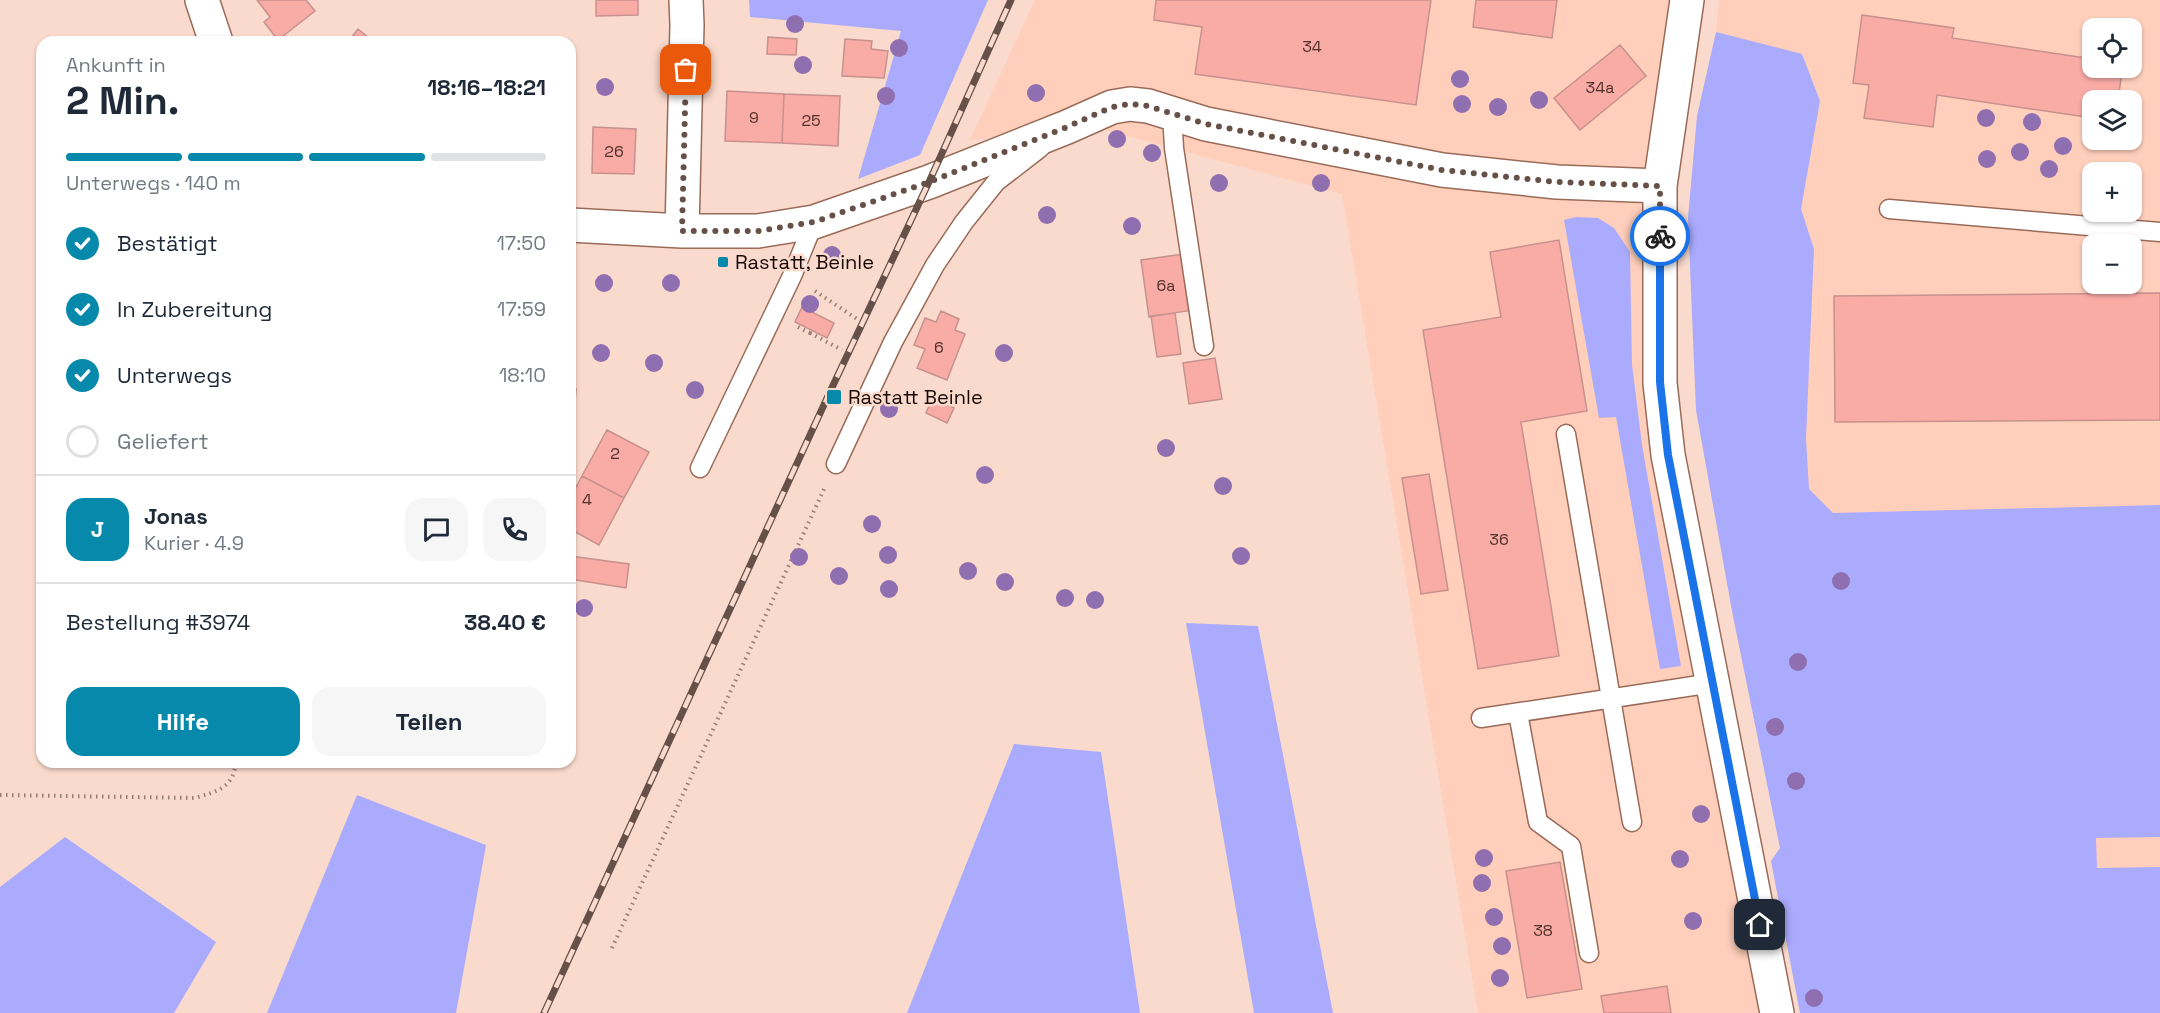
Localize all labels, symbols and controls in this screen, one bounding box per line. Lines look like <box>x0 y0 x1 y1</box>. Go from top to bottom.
map controls <box>2082 18 2142 294</box>
button: locate <box>2082 18 2142 78</box>
house number: 34 <box>1302 36 1322 57</box>
pin <box>660 44 711 95</box>
text: Ankunft in <box>66 52 166 78</box>
icon: bag <box>669 53 702 86</box>
text: 18:16–18:21 <box>427 73 546 101</box>
text: 2 Min. <box>66 76 180 125</box>
house number: 34a <box>1586 77 1614 98</box>
button: layers <box>2082 90 2142 150</box>
house number: 9 <box>749 107 759 128</box>
house number: 25 <box>801 110 821 131</box>
house number: 26 <box>604 141 624 162</box>
button: + <box>2082 162 2142 222</box>
text: Unterwegs · 140 m <box>66 170 241 196</box>
courier <box>1630 206 1690 266</box>
icon: bike <box>1644 220 1677 253</box>
icon: check <box>66 227 99 260</box>
text: Bestätigt <box>117 229 218 257</box>
text: 17:50 <box>497 230 546 256</box>
button: − <box>2082 234 2142 294</box>
place label: Rastatt, Beinle <box>735 249 874 275</box>
marker: Rastatt, Beinle <box>716 255 730 269</box>
house number: 6a <box>1157 275 1176 296</box>
icon: check <box>66 293 99 326</box>
text: In Zubereitung <box>117 295 272 323</box>
text: 17:59 <box>497 296 546 322</box>
house number: 6 <box>934 337 944 358</box>
icon: check <box>66 359 99 392</box>
text: Unterwegs <box>117 361 232 389</box>
text: 18:10 <box>499 362 546 388</box>
place label: Rastatt Beinle <box>848 384 983 410</box>
marker: Rastatt Beinle <box>825 388 843 406</box>
text: Geliefert <box>117 427 209 455</box>
house number: 2 <box>610 443 620 464</box>
house number: 4 <box>582 489 592 510</box>
button: chat <box>405 498 468 561</box>
button: phone <box>483 498 546 561</box>
text: Jonas <box>144 502 208 530</box>
text: J <box>91 515 104 543</box>
house number: 36 <box>1489 529 1509 550</box>
text: Kurier · 4.9 <box>144 530 244 556</box>
text: Bestellung #3974 <box>66 608 250 636</box>
text: 38.40 € <box>464 608 546 636</box>
button: Hilfe <box>66 687 300 756</box>
button: Teilen <box>312 687 546 756</box>
pin <box>1734 899 1785 950</box>
icon: home <box>1743 908 1776 941</box>
house number: 38 <box>1533 920 1553 941</box>

